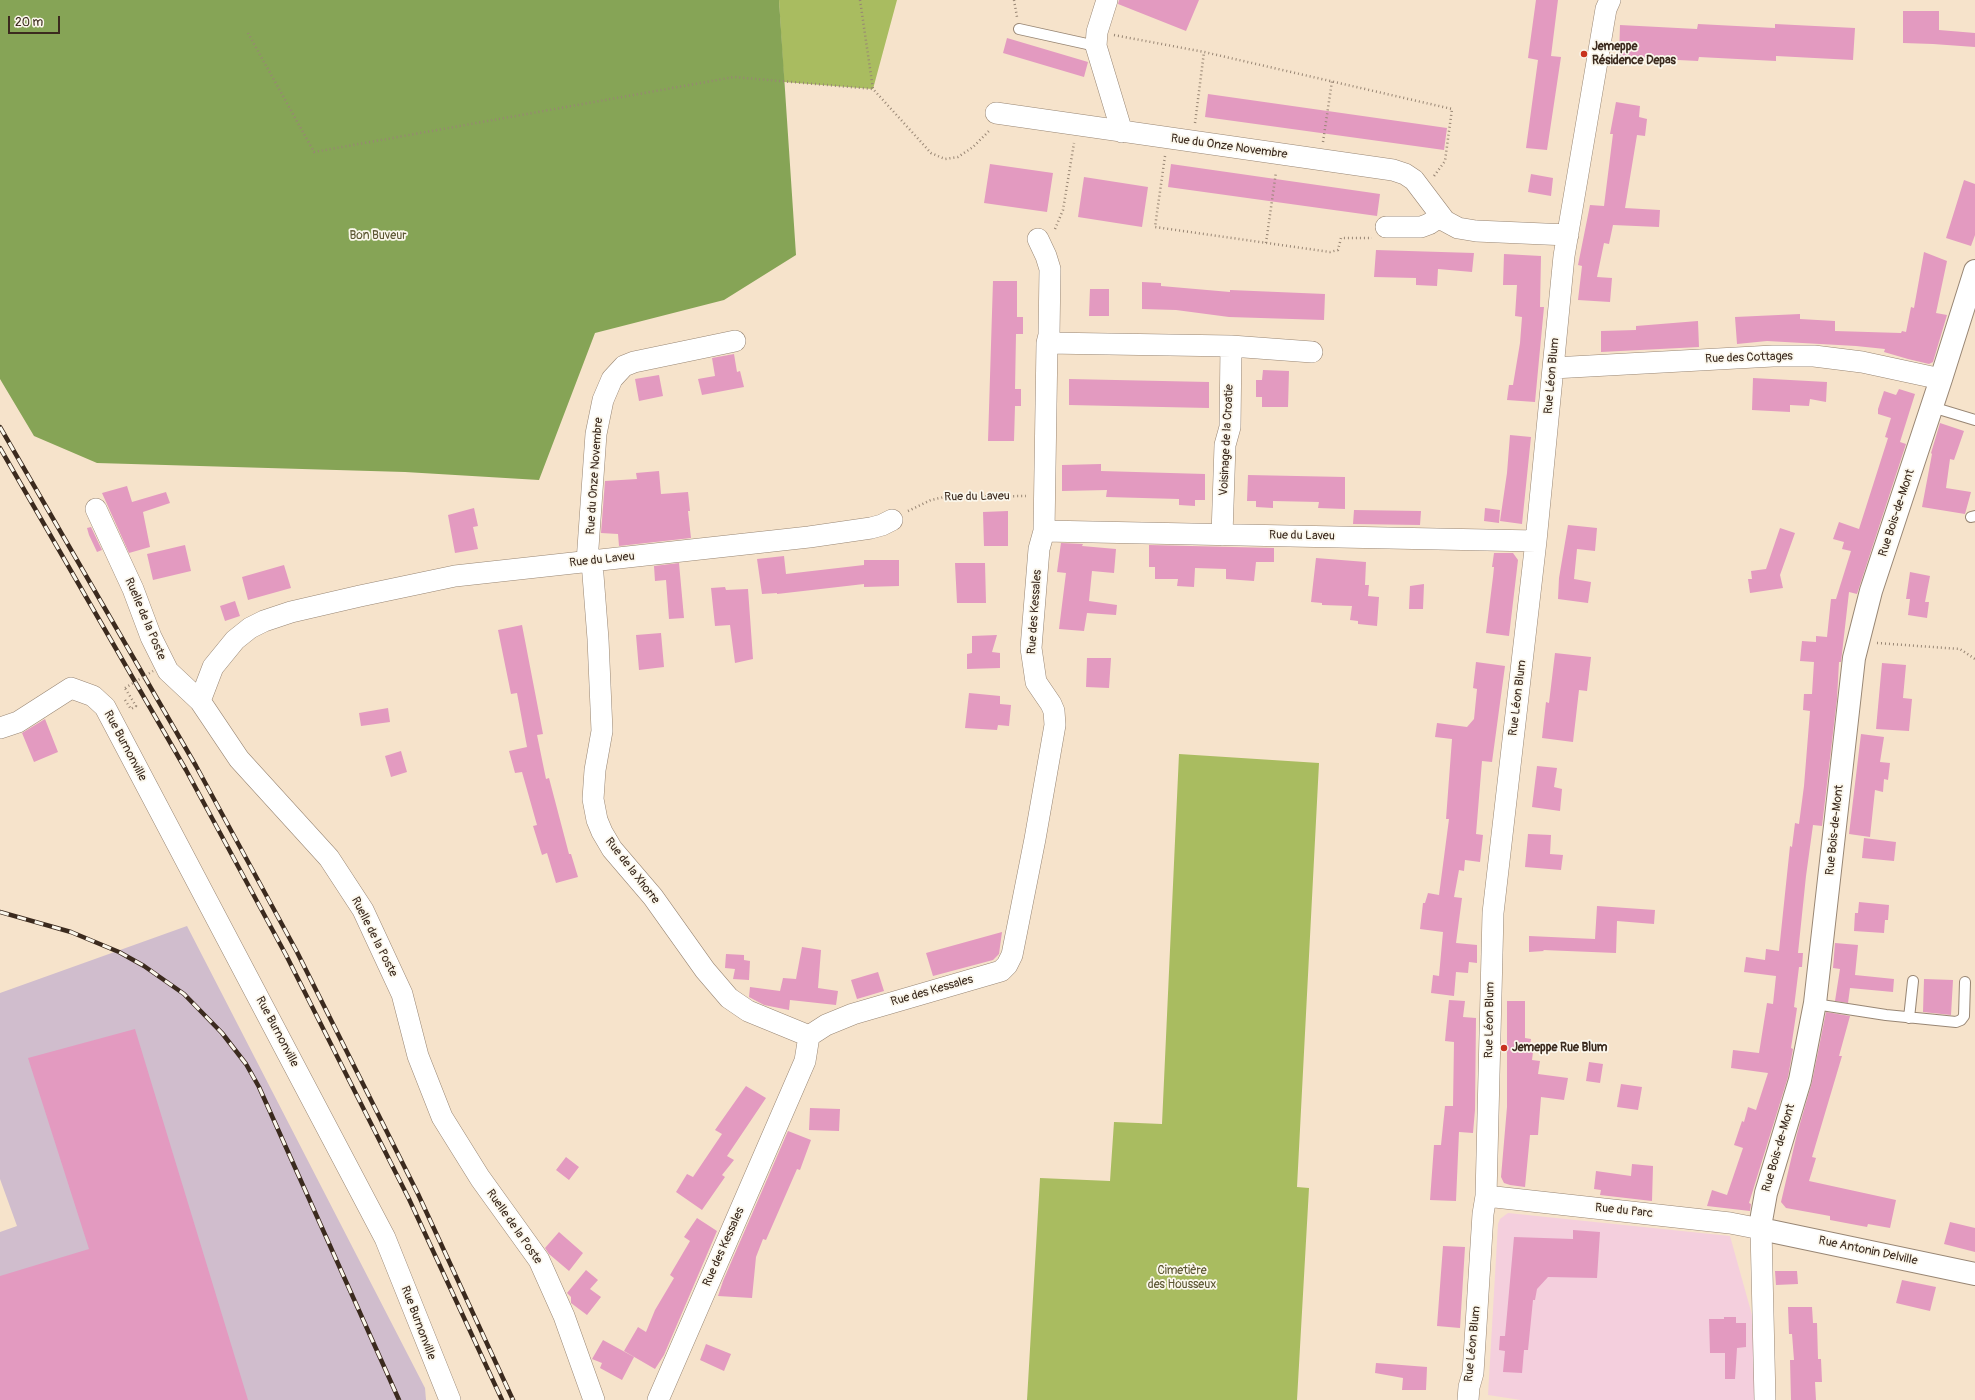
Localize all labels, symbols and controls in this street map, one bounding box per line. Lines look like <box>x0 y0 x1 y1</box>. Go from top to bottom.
scale bar <box>10 8 62 34</box>
text: 20 m <box>15 15 43 30</box>
place label: Jemeppe Résidence Depas <box>1592 40 1676 68</box>
marker: Jemeppe Résidence Depas <box>1579 49 1589 59</box>
street label: Rue du Onze Novembre <box>1170 132 1288 162</box>
park label: Bon Buveur <box>350 229 406 243</box>
street label: Rue Léon Blum <box>1541 337 1563 415</box>
street label: Rue des Cottages <box>1705 349 1793 367</box>
street label: Voisinage de la Croatie <box>1217 384 1237 496</box>
street label: Rue du Onze Novembre <box>584 417 606 535</box>
street label: Rue Bois-de-Mont <box>1876 468 1918 558</box>
street label: Rue du Laveu <box>944 489 1010 505</box>
street label: Rue du Laveu <box>1269 528 1335 544</box>
street label: Rue du Laveu <box>569 549 635 571</box>
street label: Rue des Kessales <box>1025 569 1045 655</box>
street label: Ruelle de la Poste <box>121 576 169 662</box>
street label: Rue Léon Blum <box>1506 659 1530 737</box>
street label: Rue Burnonville <box>100 708 150 784</box>
street label: Rue Bois-de-Mont <box>1823 784 1847 876</box>
street label: Rue de la Xhorre <box>602 835 662 907</box>
street label: Ruelle de la Poste <box>348 895 400 979</box>
street label: Rue des Kessales <box>889 972 975 1010</box>
street label: Rue Léon Blum <box>1482 982 1498 1058</box>
street label: Rue Burnonville <box>252 994 302 1070</box>
place label: Jemeppe Rue Blum <box>1512 1041 1607 1055</box>
marker: Jemeppe Rue Blum <box>1499 1043 1509 1053</box>
street label: Rue Bois-de-Mont <box>1760 1102 1798 1194</box>
street label: Ruelle de la Poste <box>483 1187 545 1267</box>
street label: Rue du Parc <box>1594 1201 1654 1221</box>
street label: Rue des Kessales <box>700 1205 748 1289</box>
street label: Rue Antonin Delville <box>1817 1233 1919 1269</box>
park label: Cimetière des Housseux <box>1148 1264 1216 1292</box>
street label: Rue Burnonville <box>397 1284 439 1362</box>
street label: Rue Léon Blum <box>1462 1305 1484 1383</box>

